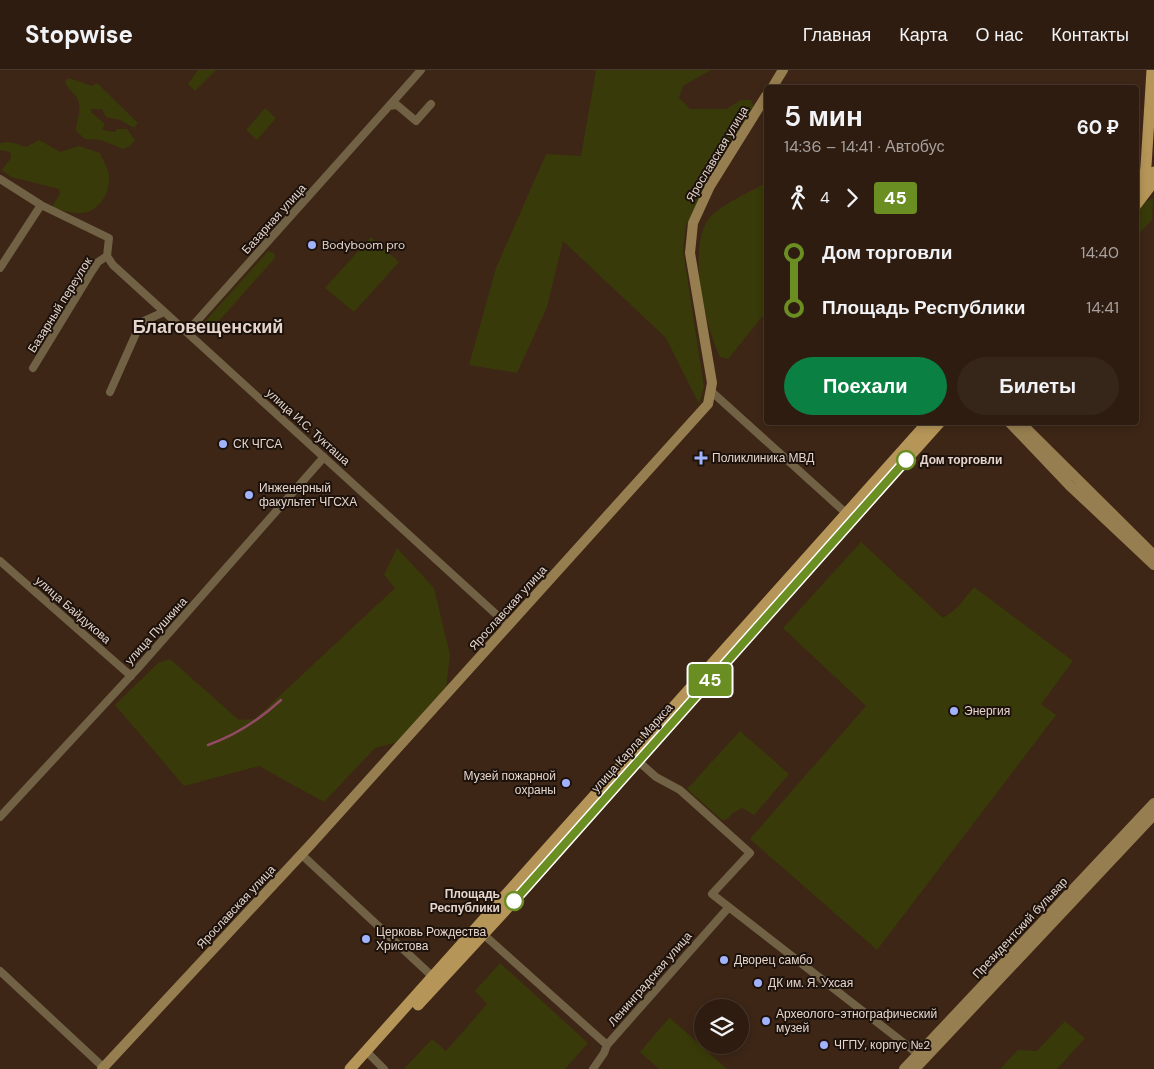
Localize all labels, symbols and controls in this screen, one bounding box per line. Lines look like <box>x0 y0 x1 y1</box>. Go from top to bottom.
text: Stopwise <box>25 19 133 50</box>
text: Главная <box>803 23 871 47</box>
text: Карта <box>899 23 948 47</box>
text: О нас <box>976 23 1023 47</box>
text: Контакты <box>1051 23 1129 47</box>
text: 5 мин <box>784 98 863 135</box>
street label: Ярославская улица <box>682 103 752 205</box>
text: 60 ₽ <box>1077 115 1119 140</box>
text: 14:36 – 14:41 · Автобус <box>784 136 944 157</box>
street label: Базарная улица <box>238 180 310 258</box>
icon: walk <box>784 184 812 212</box>
icon: forward <box>838 184 866 212</box>
text: 45 <box>884 186 907 210</box>
text: 4 <box>820 187 830 208</box>
place label: Bodyboom pro <box>322 237 405 253</box>
marker: Bodyboom pro <box>306 239 318 251</box>
text: Дом торговли <box>822 240 952 265</box>
text: 14:40 <box>1080 242 1119 263</box>
street label: Базарный переулок <box>24 254 96 356</box>
text: Площадь Республики <box>822 295 1025 320</box>
text: 14:41 <box>1086 297 1119 318</box>
district label: Благовещенский <box>133 315 283 339</box>
button: Поехали <box>784 357 947 415</box>
button: Билеты <box>957 357 1119 415</box>
street label: улица И.С. Тукташа <box>263 385 354 469</box>
place label: СК ЧГСА <box>233 436 282 452</box>
marker: СК ЧГСА <box>217 438 229 450</box>
place label: Поликлиника МВД <box>712 450 814 466</box>
marker: Дом торговли <box>896 450 916 470</box>
marker: Поликлиника МВД <box>694 451 708 465</box>
place label: Дом торговли <box>920 452 1002 468</box>
place label: Инженерный факультет ЧГСХА <box>259 480 357 510</box>
marker: Инженерный факультет ЧГСХА <box>243 489 255 501</box>
street label: Ярославская улица <box>466 562 551 654</box>
street label: улица Байдукова <box>32 573 114 648</box>
street label: улица Пушкина <box>121 594 191 668</box>
line badge: 45 <box>688 664 732 696</box>
text: 45 <box>699 668 721 692</box>
street label: улица Карла Маркса <box>588 700 676 796</box>
place label: Энергия <box>964 703 1010 719</box>
marker: Энергия <box>948 705 960 717</box>
place label: Музей пожарной охраны <box>464 768 556 798</box>
marker: Музей пожарной охраны <box>560 777 572 789</box>
street label: Ярославская улица <box>193 862 279 952</box>
street label: Президентский бульвар <box>969 874 1071 982</box>
place label: Площадь Республики <box>430 886 500 916</box>
marker: Площадь Республики <box>504 891 524 911</box>
place label: Церковь Рождества Христова <box>376 924 487 954</box>
street label: Ленинградская улица <box>605 928 696 1030</box>
marker: Церковь Рождества Христова <box>360 933 372 945</box>
place label: Дворец самбо <box>734 952 813 968</box>
marker: Дворец самбо <box>718 954 730 966</box>
place label: ДК им. Я. Ухсая <box>768 975 853 991</box>
marker: ДК им. Я. Ухсая <box>752 977 764 989</box>
map controls <box>694 999 749 1054</box>
button: layers <box>694 999 749 1054</box>
place label: Археолого-этнографический музей <box>776 1006 937 1036</box>
marker: Археолого-этнографический музей <box>760 1015 772 1027</box>
place label: ЧГПУ, корпус №2 <box>834 1037 930 1053</box>
marker: ЧГПУ, корпус №2 <box>818 1039 830 1051</box>

